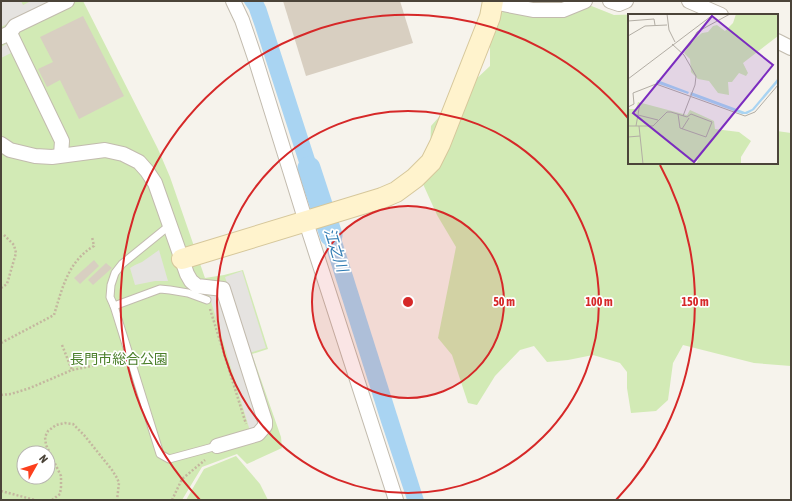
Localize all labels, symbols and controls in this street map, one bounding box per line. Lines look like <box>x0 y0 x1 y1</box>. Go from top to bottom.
inset map <box>628 14 778 164</box>
water label: 江之川 <box>321 226 352 276</box>
centre of rings <box>401 295 415 309</box>
text: 50 m <box>493 295 515 309</box>
text: 100 m <box>585 295 613 309</box>
text: 150 m <box>681 295 709 309</box>
park label: 長門市総合公園 <box>70 351 168 367</box>
north arrow <box>16 445 56 485</box>
text: N <box>37 452 50 465</box>

